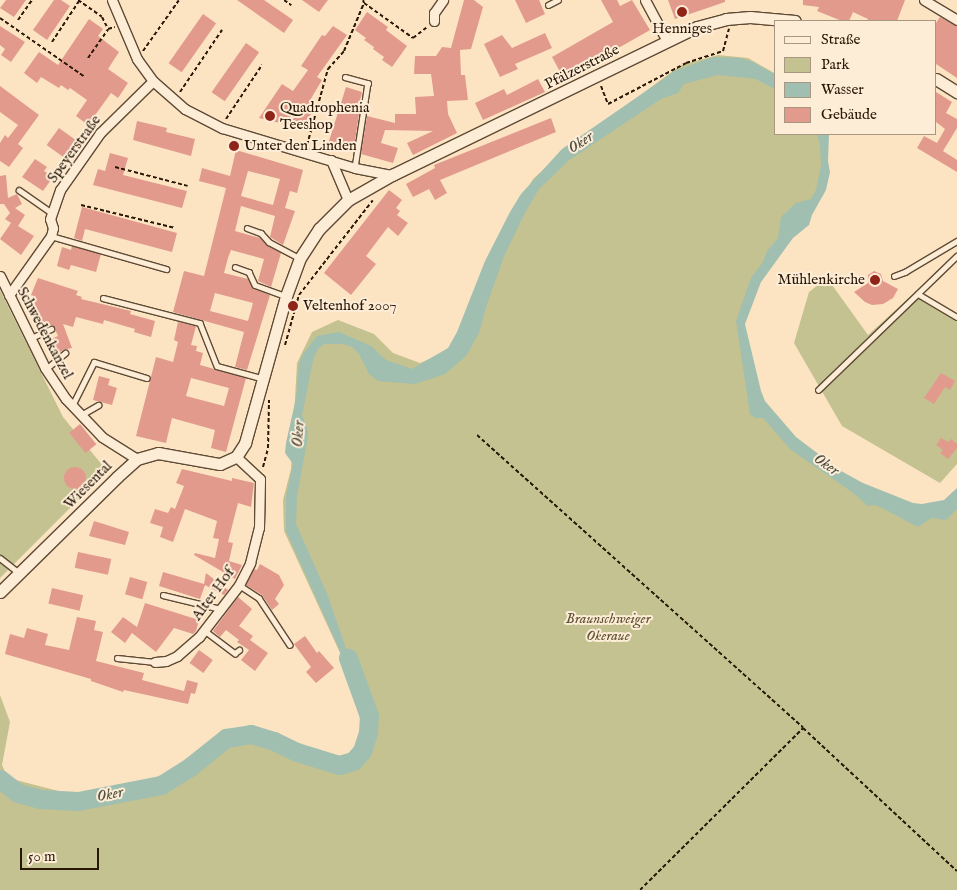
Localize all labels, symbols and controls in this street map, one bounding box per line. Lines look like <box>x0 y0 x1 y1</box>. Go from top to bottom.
marker: Henniges <box>676 6 688 18</box>
place label: Henniges <box>652 20 712 38</box>
legend <box>774 20 937 135</box>
text: Straße <box>821 30 860 49</box>
street label: Pfälzerstraße <box>542 41 622 93</box>
text: Park <box>821 55 850 74</box>
text: Wasser <box>821 80 864 99</box>
place label: Quadrophenia Teeshop <box>280 98 370 133</box>
text: Gebäude <box>821 105 877 124</box>
marker: Quadrophenia Teeshop <box>264 110 276 122</box>
street label: Speyerstraße <box>43 112 105 186</box>
water label: Oker <box>565 128 597 158</box>
place label: Unter den Linden <box>244 137 357 155</box>
marker: Unter den Linden <box>228 140 240 152</box>
place label: Mühlenkirche <box>778 271 865 289</box>
marker: Mühlenkirche <box>869 274 881 286</box>
street label: Schwedenkanzel <box>13 284 77 382</box>
place label: Veltenhof 2007 <box>303 297 397 315</box>
marker: Veltenhof 2007 <box>287 300 299 312</box>
water label: Oker <box>288 420 310 448</box>
water label: Oker <box>810 450 842 480</box>
street label: Wiesental <box>60 457 116 513</box>
street label: Alter Hof <box>188 564 238 624</box>
park label: Braunschweiger Okeraue <box>565 609 651 644</box>
water label: Oker <box>95 783 125 807</box>
scale bar <box>22 838 101 870</box>
text: 50 m <box>28 847 56 866</box>

